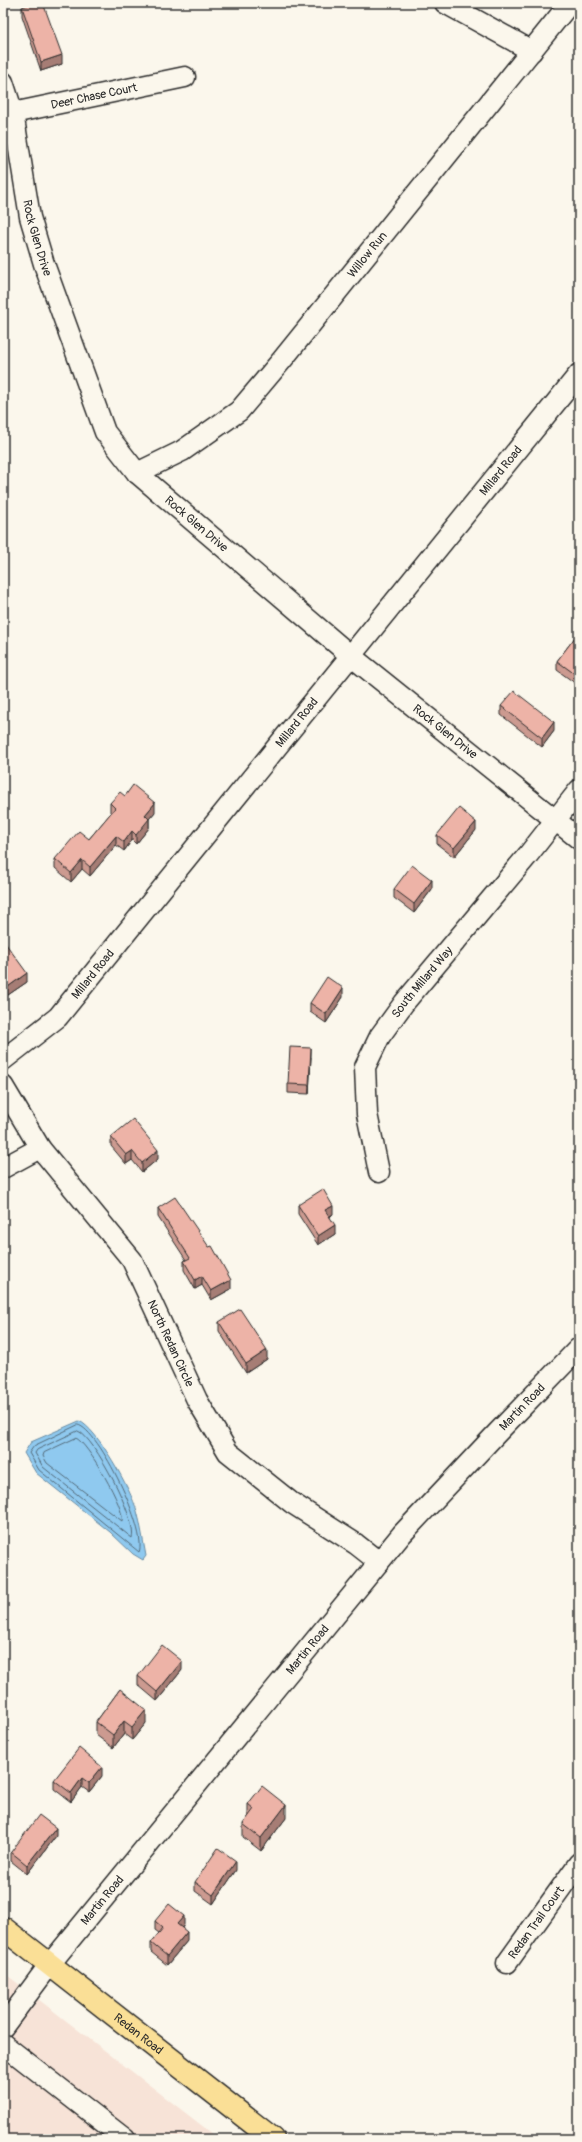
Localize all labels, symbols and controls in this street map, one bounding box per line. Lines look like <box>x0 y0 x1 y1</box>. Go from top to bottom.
street label: Deer Chase Court <box>49 80 139 112</box>
street label: Rock Glen Drive <box>20 199 55 278</box>
street label: Willow Run <box>344 228 390 281</box>
street label: Millard Road <box>476 443 525 498</box>
street label: Rock Glen Drive <box>162 493 231 555</box>
street label: Millard Road <box>272 694 321 750</box>
street label: Rock Glen Drive <box>410 701 481 762</box>
street label: South Millard Way <box>388 943 456 1021</box>
street label: Millard Road <box>68 946 117 1002</box>
street label: North Redan Circle <box>144 1297 197 1389</box>
street label: Martin Road <box>496 1380 548 1434</box>
street label: Martin Road <box>283 1622 332 1677</box>
street label: Martin Road <box>77 1872 127 1928</box>
street label: Redan Trail Court <box>505 1883 568 1962</box>
street label: Redan Road <box>111 2010 166 2058</box>

